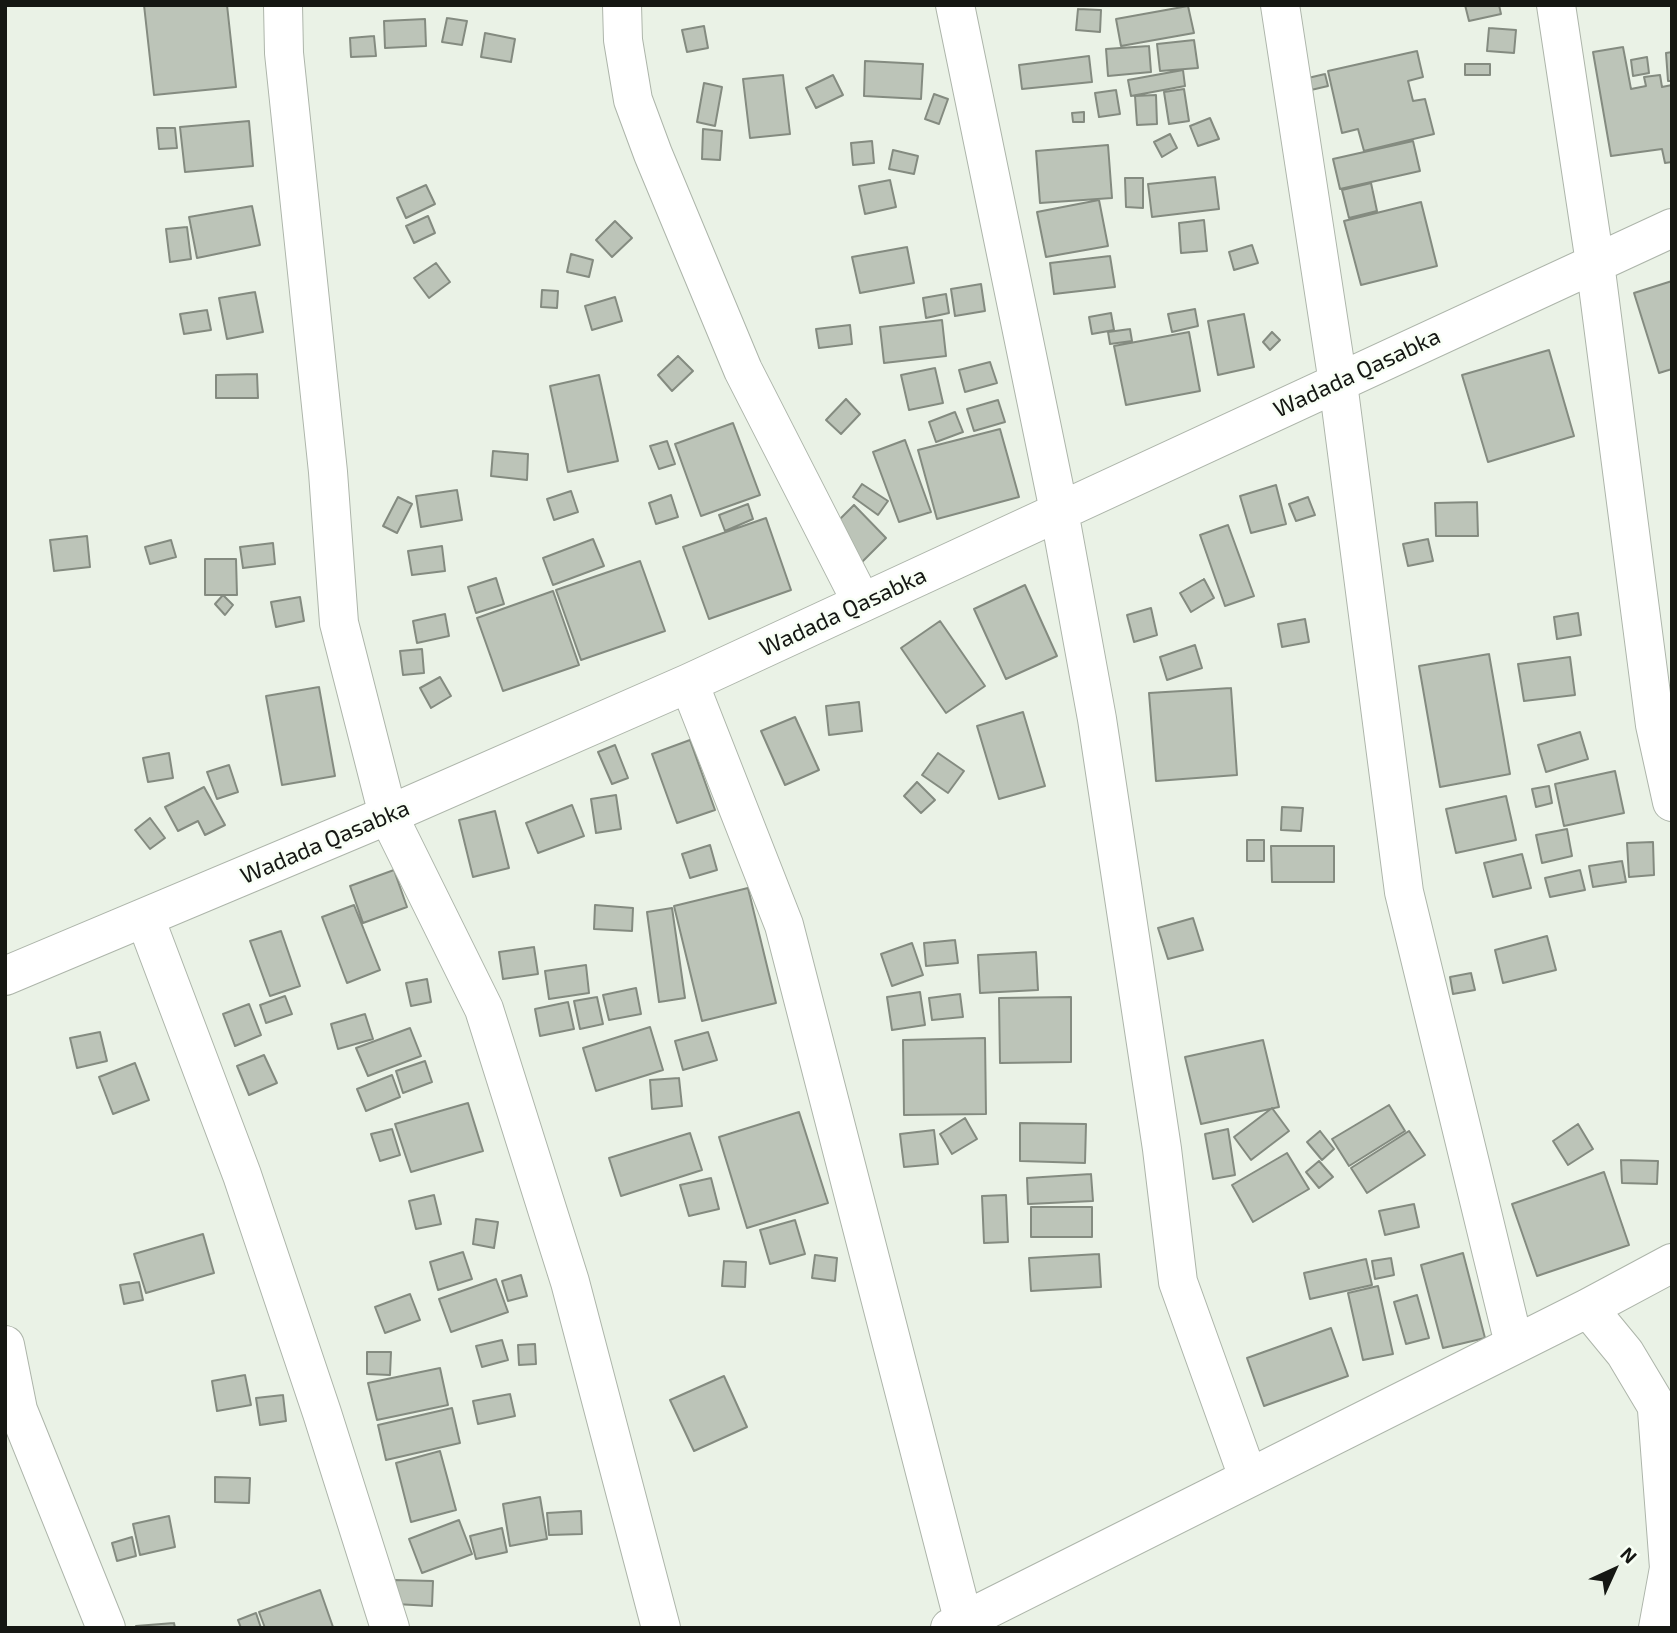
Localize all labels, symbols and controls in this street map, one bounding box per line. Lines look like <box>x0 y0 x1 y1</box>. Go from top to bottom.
street label: Wadada Qasabka <box>1269 322 1445 424</box>
street label: Wadada Qasabka <box>755 561 931 663</box>
street label: Wadada Qasabka <box>236 794 414 890</box>
north arrow <box>1579 1535 1649 1605</box>
text: N <box>1616 1542 1642 1568</box>

